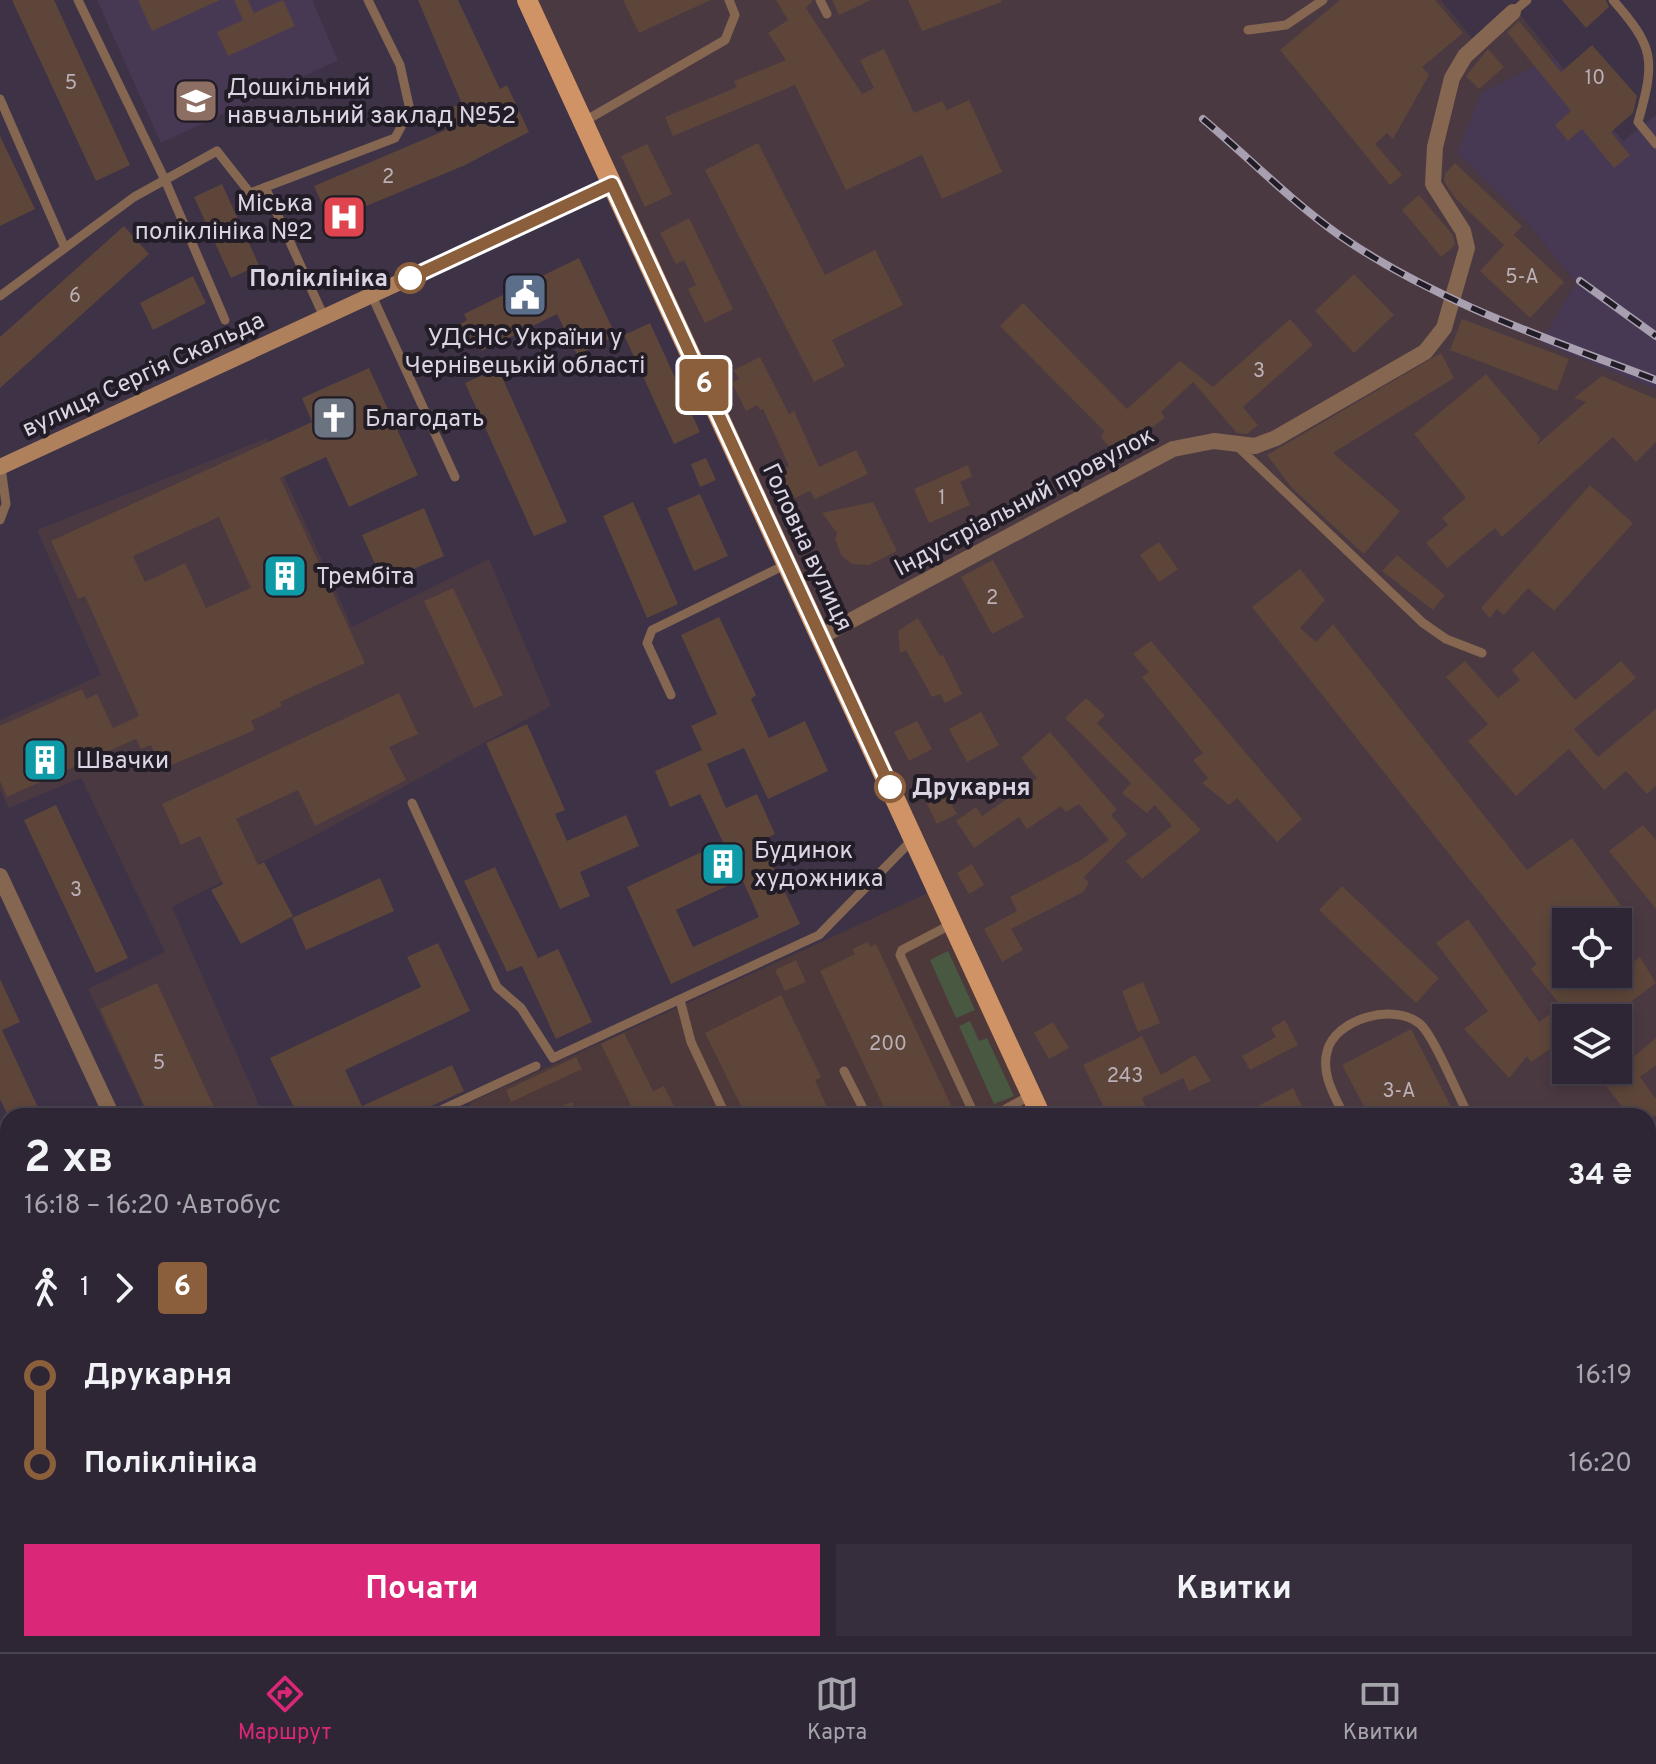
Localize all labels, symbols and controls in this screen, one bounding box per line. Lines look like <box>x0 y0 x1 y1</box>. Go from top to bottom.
house number: 10 <box>1585 66 1605 92</box>
house number: 5 <box>65 71 77 97</box>
place label: Дошкільний навчальний заклад №52 <box>227 74 516 132</box>
school or university icon: Дошкільний навчальний заклад №52 <box>172 77 220 125</box>
house number: 2 <box>382 165 394 191</box>
place label: Міська поліклініка №2 <box>135 190 313 248</box>
hospital icon: Міська поліклініка №2 <box>320 193 368 241</box>
marker: Поліклініка <box>395 263 425 293</box>
place label: Поліклініка <box>249 265 388 295</box>
house number: 5-А <box>1505 265 1539 291</box>
public building icon: УДСНС України у Чернівецькій області <box>501 271 549 319</box>
house number: 6 <box>69 284 81 310</box>
street label: вулиця Сергія Скальда <box>18 306 270 445</box>
place label: УДСНС України у Чернівецькій області <box>405 324 645 382</box>
line badge: 6 <box>678 359 730 411</box>
house number: 3 <box>1253 359 1265 385</box>
text: 6 <box>695 367 713 403</box>
church icon: Благодать <box>310 394 358 442</box>
place label: Благодать <box>365 405 485 435</box>
street label: Індустріальний провулок <box>890 421 1160 584</box>
street label: Головна вулиця <box>754 459 858 637</box>
house number: 1 <box>938 486 946 512</box>
building icon: Трембіта <box>261 552 309 600</box>
place label: Трембіта <box>316 563 414 593</box>
house number: 2 <box>986 586 998 612</box>
building icon: Швачки <box>21 736 69 784</box>
place label: Швачки <box>76 747 169 777</box>
marker: Друкарня <box>875 772 905 802</box>
place label: Друкарня <box>912 774 1031 804</box>
place label: Будинок художника <box>754 837 884 895</box>
building icon: Будинок художника <box>699 840 747 888</box>
house number: 3 <box>70 878 82 904</box>
map controls <box>1552 908 1632 1084</box>
button: locate <box>1552 908 1632 988</box>
button: layers <box>1552 1004 1632 1084</box>
house number: 200 <box>869 1032 907 1058</box>
house number: 5 <box>153 1051 165 1077</box>
house number: 243 <box>1107 1064 1143 1090</box>
house number: 3-А <box>1382 1079 1416 1105</box>
text: 2 хв <box>24 1132 114 1188</box>
text: 34 ₴ <box>1568 1158 1632 1195</box>
text: 16:18 – 16:20 · Автобус <box>24 1190 281 1223</box>
icon: walk <box>24 1266 68 1310</box>
icon: forward <box>102 1266 146 1310</box>
text: 6 <box>174 1270 191 1306</box>
text: 1 <box>80 1272 90 1305</box>
text: Друкарня <box>84 1358 232 1395</box>
text: 16:19 <box>1576 1360 1632 1393</box>
text: Поліклініка <box>84 1446 258 1483</box>
text: 16:20 <box>1568 1448 1632 1481</box>
button: Почати <box>24 1544 820 1636</box>
button: Квитки <box>836 1544 1632 1636</box>
tab: Маршрут <box>238 1672 331 1747</box>
tab: Карта <box>807 1672 867 1747</box>
tab: Квитки <box>1343 1672 1418 1747</box>

